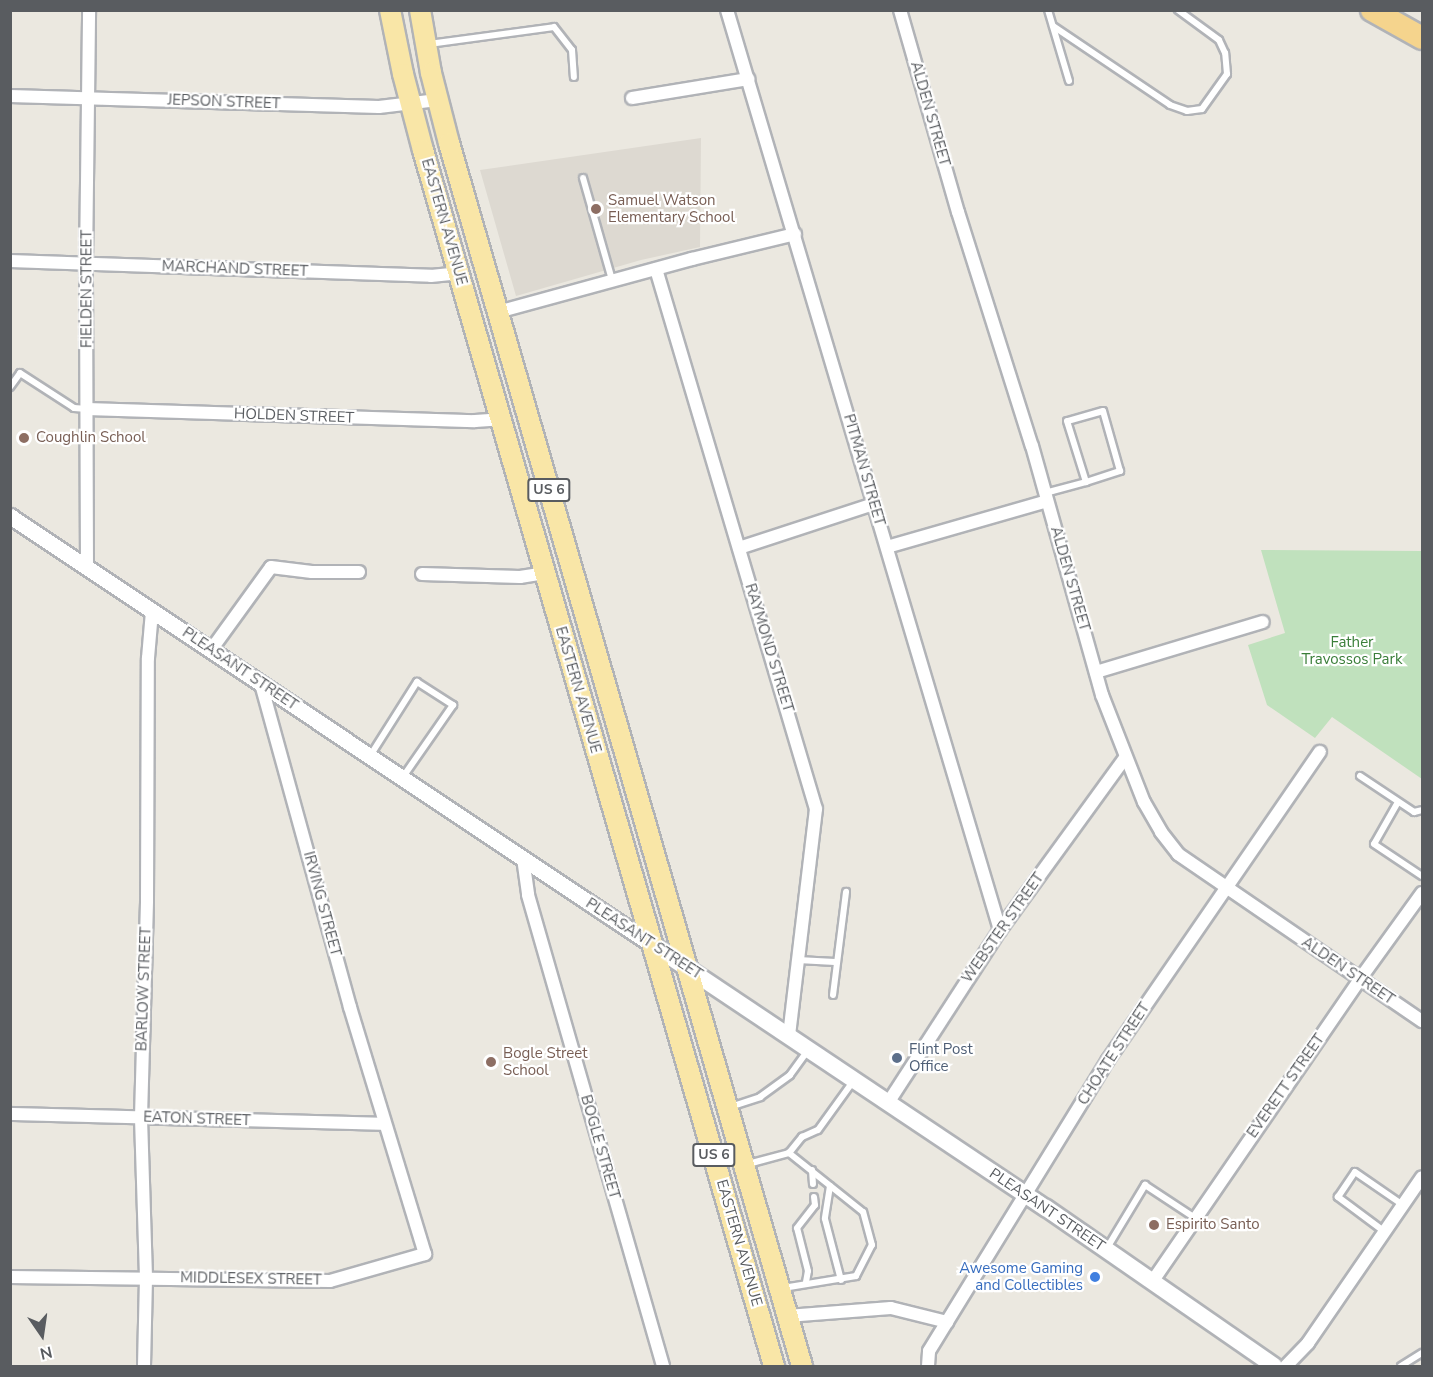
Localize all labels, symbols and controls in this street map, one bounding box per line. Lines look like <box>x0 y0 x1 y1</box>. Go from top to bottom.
street label: ALDEN STREET <box>906 59 954 169</box>
street label: JEPSON STREET <box>167 91 281 113</box>
street label: EASTERN AVENUE <box>417 157 471 287</box>
place label: Samuel Watson Elementary School <box>608 191 735 226</box>
marker: Samuel Watson Elementary School <box>589 202 603 216</box>
street label: FIELDEN STREET <box>78 230 96 348</box>
street label: MARCHAND STREET <box>161 257 309 281</box>
street label: HOLDEN STREET <box>234 405 354 427</box>
street label: PITMAN STREET <box>839 412 889 528</box>
place label: Coughlin School <box>36 429 146 447</box>
marker: Coughlin School <box>17 431 31 445</box>
road number: US 6 <box>526 479 572 501</box>
street label: ALDEN STREET <box>1046 524 1094 634</box>
street label: RAYMOND STREET <box>741 581 797 715</box>
street label: PLEASANT STREET <box>179 624 301 714</box>
street label: EASTERN AVENUE <box>551 625 605 755</box>
park label: Father Travossos Park <box>1302 633 1402 668</box>
street label: IRVING STREET <box>299 849 345 959</box>
street label: WEBSTER STREET <box>958 869 1048 987</box>
street label: PLEASANT STREET <box>582 895 706 983</box>
street label: BARLOW STREET <box>133 926 155 1052</box>
street label: ALDEN STREET <box>1298 933 1398 1009</box>
street label: CHOATE STREET <box>1074 999 1154 1109</box>
street label: EVERETT STREET <box>1243 1031 1329 1141</box>
place label: Flint Post Office <box>909 1040 973 1075</box>
place label: Bogle Street School <box>503 1044 587 1079</box>
marker: Flint Post Office <box>890 1051 904 1065</box>
marker: Bogle Street School <box>484 1055 498 1069</box>
street label: BOGLE STREET <box>577 1093 623 1201</box>
street label: EATON STREET <box>143 1108 251 1130</box>
road number: US 6 <box>692 1144 736 1166</box>
street label: PLEASANT STREET <box>986 1165 1108 1255</box>
street label: EASTERN AVENUE <box>712 1178 766 1308</box>
place label: Espirito Santo <box>1166 1216 1260 1234</box>
marker: Espirito Santo <box>1147 1218 1161 1232</box>
place label: Awesome Gaming and Collectibles <box>959 1259 1083 1294</box>
street label: MIDDLESEX STREET <box>180 1269 322 1289</box>
marker: Awesome Gaming and Collectibles <box>1088 1270 1102 1284</box>
north arrow <box>12 1305 72 1365</box>
text: N <box>38 1340 54 1365</box>

